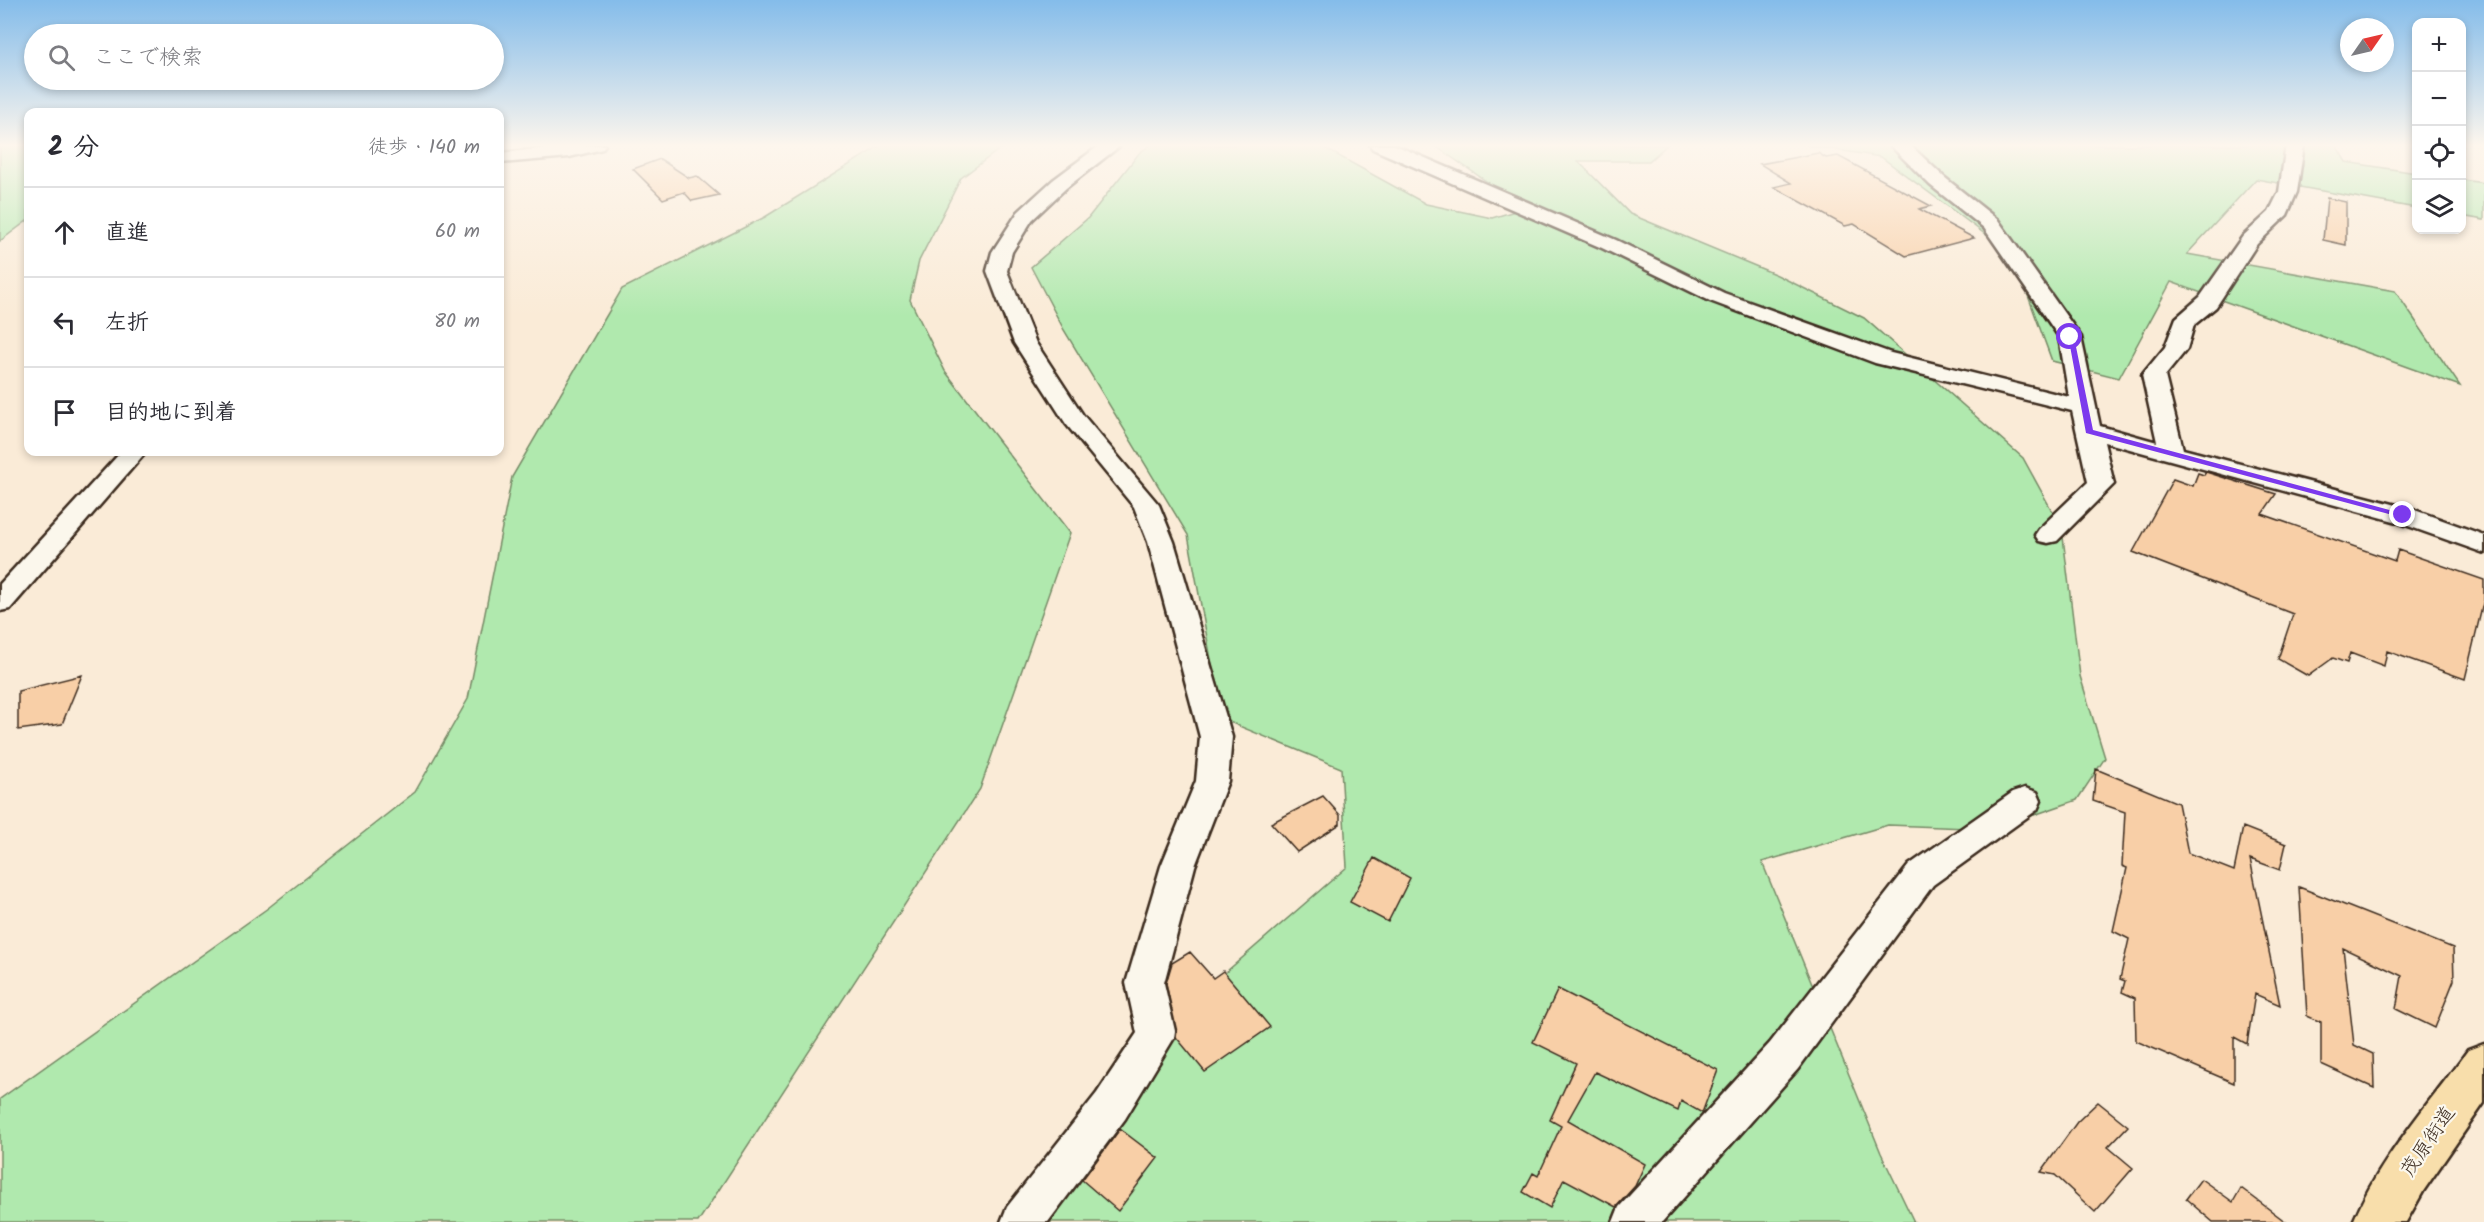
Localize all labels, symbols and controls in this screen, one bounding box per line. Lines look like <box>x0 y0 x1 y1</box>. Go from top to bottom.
north arrow <box>2340 18 2394 72</box>
map controls <box>2412 18 2466 234</box>
button: + <box>2412 18 2466 72</box>
search box <box>24 24 504 90</box>
icon: search <box>45 41 78 74</box>
text: ここで検索 <box>93 41 203 76</box>
button: − <box>2412 72 2466 126</box>
button: locate <box>2412 126 2466 180</box>
text: 2 分 <box>48 127 99 169</box>
text: 徒歩 · 140 m <box>368 132 480 164</box>
button: layers <box>2412 180 2466 234</box>
icon: ahead <box>48 216 81 249</box>
text: 直進 <box>105 216 149 251</box>
text: 60 m <box>435 216 480 248</box>
icon: left <box>48 306 81 339</box>
text: 左折 <box>105 306 149 341</box>
text: 80 m <box>434 306 480 338</box>
route start <box>2056 323 2082 349</box>
icon: arrive <box>48 396 81 429</box>
text: 目的地に到着 <box>105 396 237 431</box>
route end <box>2389 501 2415 527</box>
street label: 茂原街道 <box>2393 1100 2465 1184</box>

